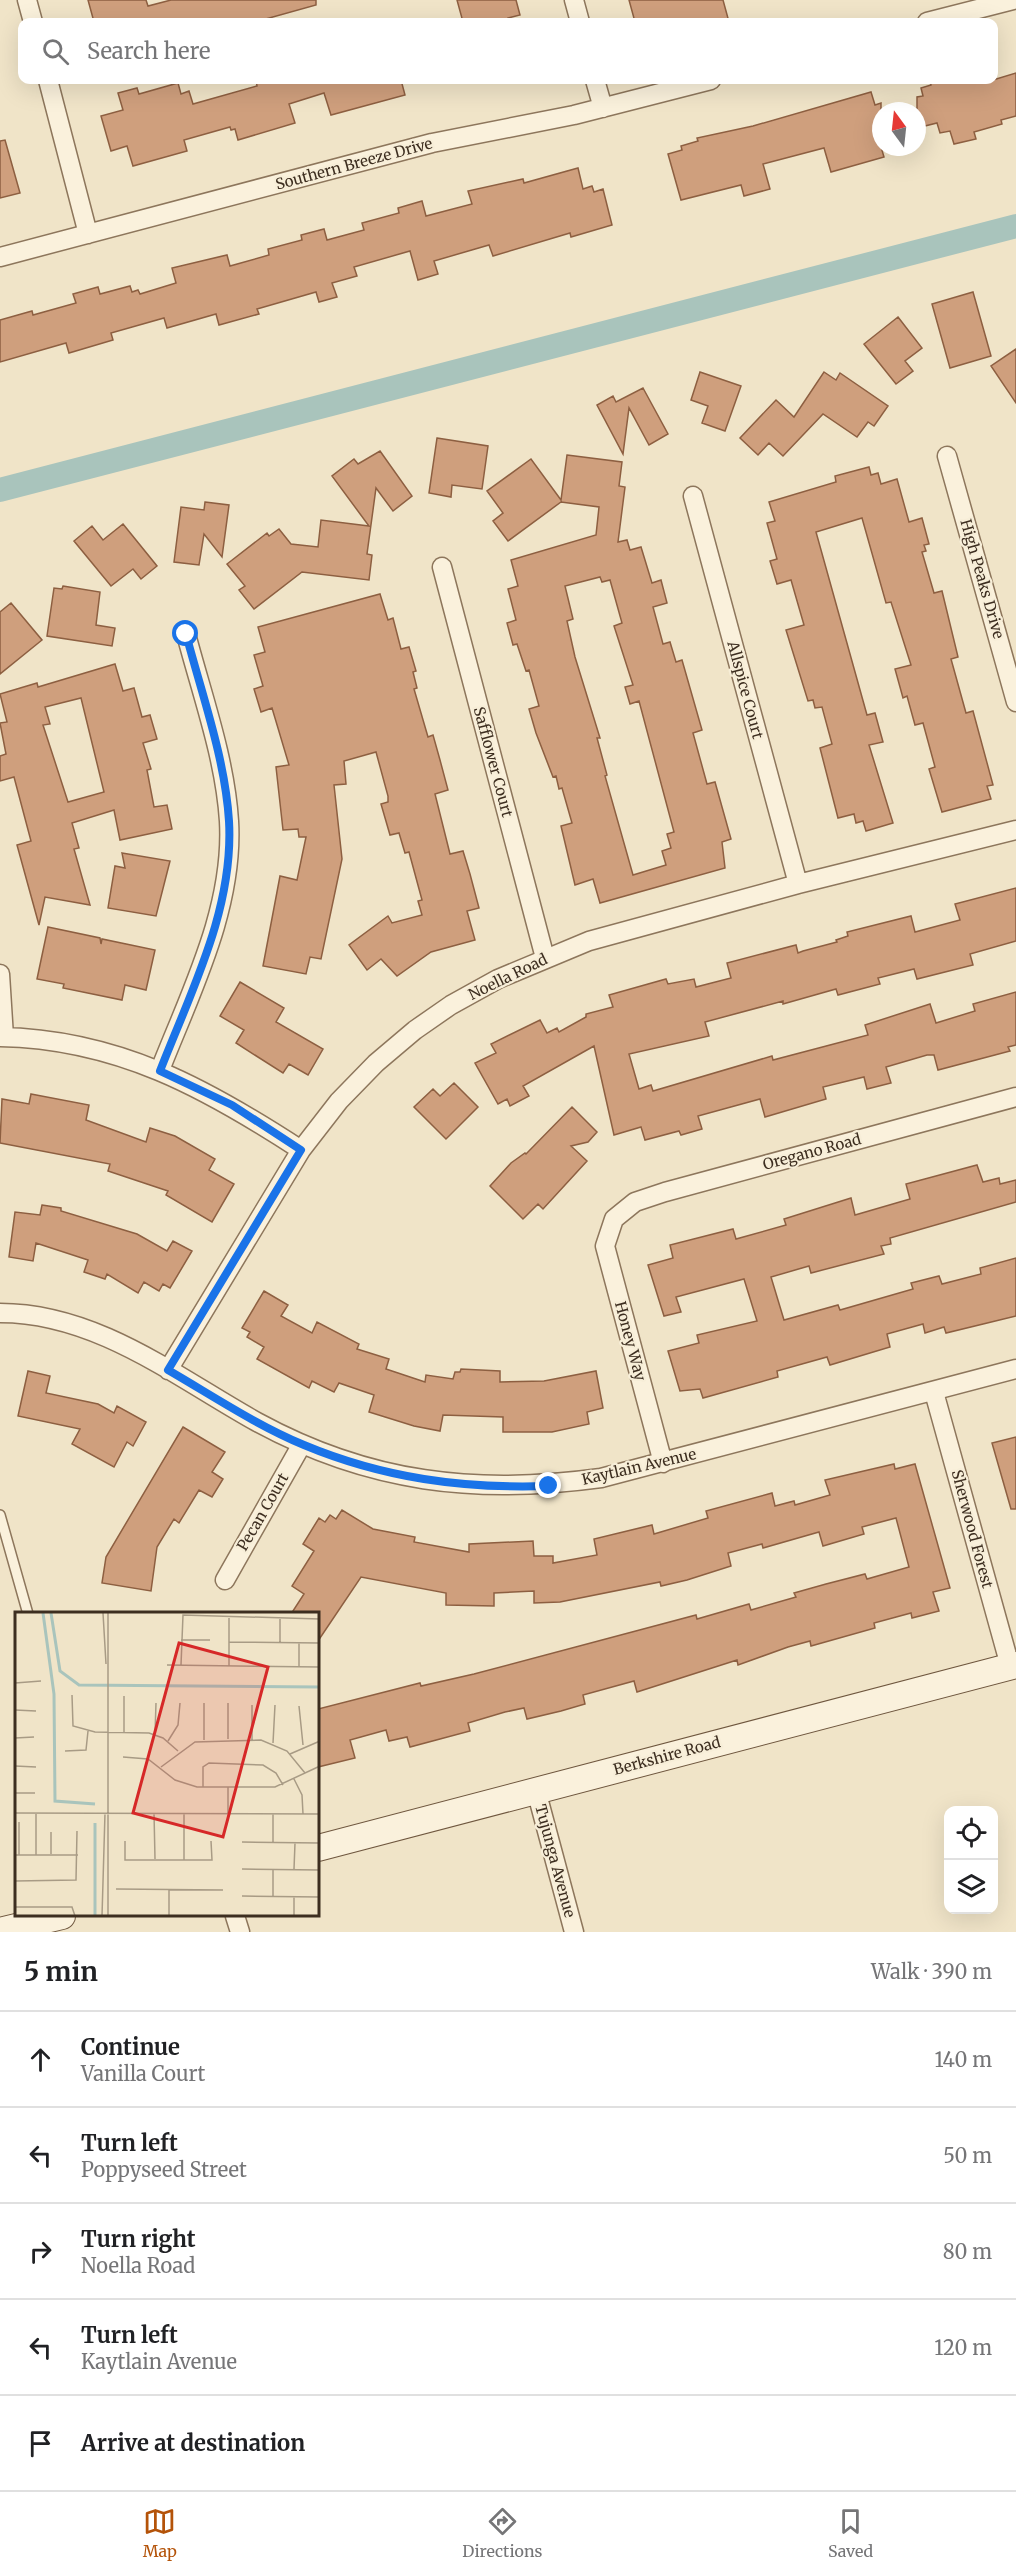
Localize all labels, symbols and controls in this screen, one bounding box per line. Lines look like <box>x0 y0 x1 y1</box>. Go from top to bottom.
search box <box>18 18 998 84</box>
icon: search <box>39 35 72 68</box>
text: Search here <box>87 37 210 65</box>
north arrow <box>872 102 926 156</box>
street label: Southern Breeze Drive <box>273 133 435 194</box>
street label: High Peaks Drive <box>956 517 1009 641</box>
route start <box>172 620 198 646</box>
street label: Allspice Court <box>723 638 768 741</box>
street label: Safflower Court <box>470 705 517 819</box>
street label: Noella Road <box>465 949 550 1004</box>
street label: Oregano Road <box>761 1129 863 1174</box>
street label: Honey Way <box>611 1299 650 1383</box>
street label: Kaytlain Avenue <box>580 1444 698 1489</box>
street label: Sherwood Forest <box>948 1468 997 1590</box>
street label: Pecan Court <box>233 1469 293 1554</box>
route end <box>535 1472 561 1498</box>
inset map <box>15 1612 320 1917</box>
street label: Berkshire Road <box>611 1732 723 1779</box>
street label: Tujunga Avenue <box>531 1802 580 1920</box>
map controls <box>944 1806 998 1914</box>
button: locate <box>944 1806 998 1860</box>
button: layers <box>944 1860 998 1914</box>
text: 5 min <box>24 1955 98 1988</box>
text: Walk · 390 m <box>871 1959 992 1984</box>
text: Continue <box>81 2033 180 2061</box>
icon: ahead <box>24 2043 57 2076</box>
text: 140 m <box>935 2047 992 2072</box>
text: Vanilla Court <box>81 2061 205 2086</box>
text: Turn left <box>81 2129 178 2157</box>
icon: left <box>24 2139 57 2172</box>
text: 50 m <box>943 2143 992 2168</box>
text: Poppyseed Street <box>81 2157 247 2182</box>
text: Turn right <box>81 2225 195 2253</box>
icon: right <box>24 2235 57 2268</box>
text: 80 m <box>943 2239 992 2264</box>
text: Noella Road <box>81 2253 195 2278</box>
text: Turn left <box>81 2321 178 2349</box>
icon: left <box>24 2331 57 2364</box>
text: 120 m <box>934 2335 992 2360</box>
text: Kaytlain Avenue <box>81 2349 237 2374</box>
icon: arrive <box>24 2427 57 2460</box>
text: Arrive at destination <box>81 2429 305 2457</box>
tab: Map <box>143 2505 177 2561</box>
tab: Directions <box>462 2505 542 2561</box>
tab: Saved <box>828 2505 873 2561</box>

